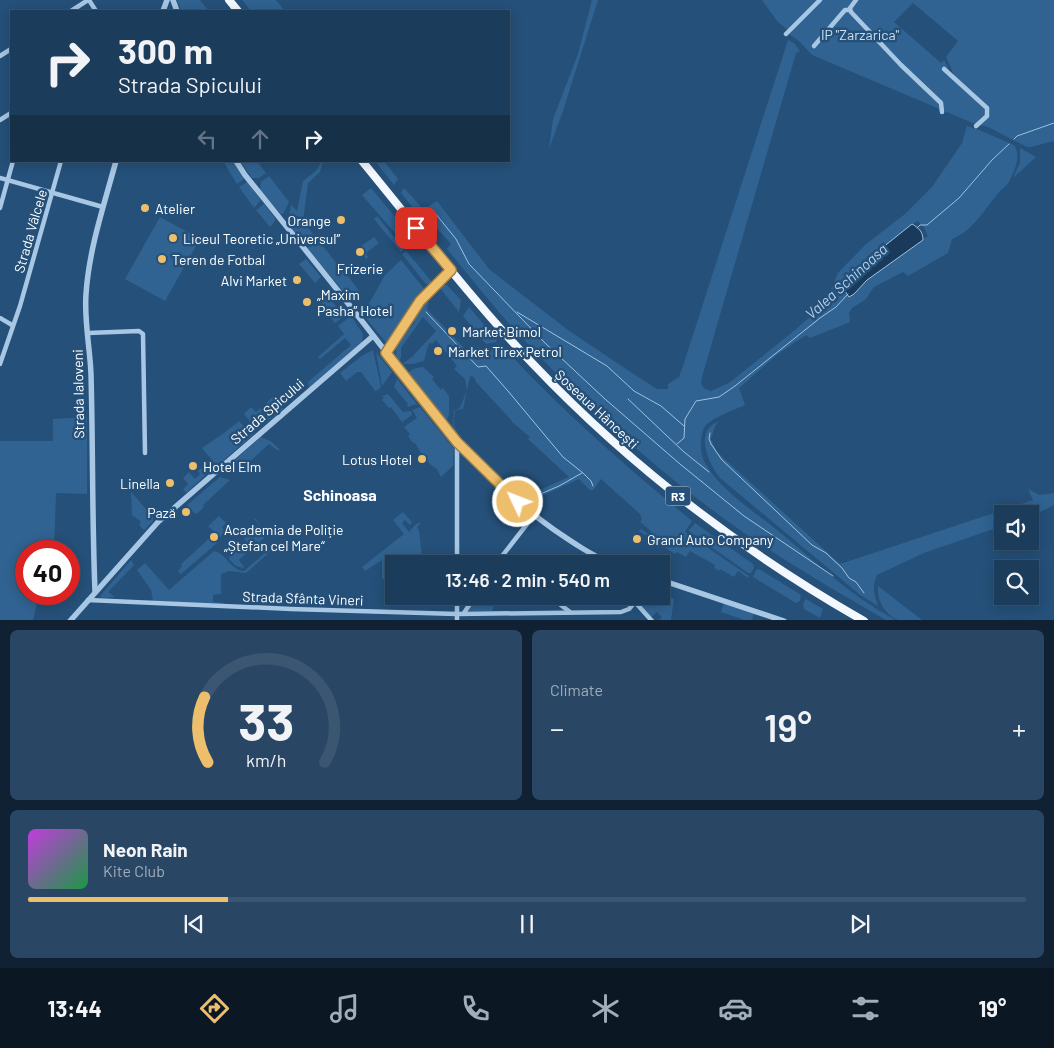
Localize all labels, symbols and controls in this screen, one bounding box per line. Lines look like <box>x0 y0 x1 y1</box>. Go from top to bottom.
park label: IP "Zarzarica" <box>821 26 899 43</box>
text: 300 m <box>118 29 213 71</box>
icon: right <box>35 30 100 95</box>
text: Strada Spicului <box>118 71 262 97</box>
icon: left <box>193 125 221 153</box>
icon: ahead <box>246 125 274 153</box>
icon: right <box>299 125 327 153</box>
street label: Strada Vâlcele <box>10 187 50 275</box>
place label: Atelier <box>155 200 195 217</box>
marker: Atelier <box>139 202 151 214</box>
pin <box>395 207 437 249</box>
place label: Orange <box>288 212 331 229</box>
marker: Orange <box>335 214 347 226</box>
icon: arrive <box>402 214 430 242</box>
place label: Liceul Teoretic „Universul” <box>183 230 340 247</box>
marker: Liceul Teoretic „Universul” <box>167 232 179 244</box>
water label: Valea Schinoasa <box>801 239 891 322</box>
marker: Frizerie <box>354 246 366 258</box>
place label: Teren de Fotbal <box>172 251 265 268</box>
marker: Teren de Fotbal <box>156 253 168 265</box>
place label: Frizerie <box>337 260 383 277</box>
place label: Alvi Market <box>221 272 287 289</box>
marker: Alvi Market <box>291 274 303 286</box>
place label: „Maxim Pasha” Hotel <box>317 286 392 319</box>
marker: „Maxim Pasha” Hotel <box>301 296 313 308</box>
place label: Market Bimol <box>462 323 541 340</box>
marker: Market Bimol <box>446 325 458 337</box>
place label: Market Tirex Petrol <box>448 343 562 360</box>
marker: Market Tirex Petrol <box>432 345 444 357</box>
street label: Strada Ialoveni <box>69 349 87 439</box>
street label: Șoseaua Hâncești <box>552 366 642 452</box>
street label: Strada Spicului <box>227 375 307 447</box>
place label: Lotus Hotel <box>342 451 412 468</box>
marker: Lotus Hotel <box>416 453 428 465</box>
place label: Hotel Elm <box>203 458 261 475</box>
marker: Hotel Elm <box>187 460 199 472</box>
place label: Linella <box>120 475 160 492</box>
position arrow <box>491 475 543 527</box>
marker: Linella <box>164 477 176 489</box>
district label: Schinoasa <box>303 485 377 504</box>
road number: R3 <box>666 486 690 506</box>
place label: Pază <box>147 504 176 521</box>
map controls <box>994 505 1039 605</box>
button: sound <box>994 505 1039 550</box>
marker: Pază <box>180 506 192 518</box>
place label: Academia de Poliție „Ștefan cel Mare“ <box>224 521 343 554</box>
marker: Academia de Poliție „Ștefan cel Mare“ <box>208 531 220 543</box>
place label: Grand Auto Company <box>647 531 774 548</box>
marker: Grand Auto Company <box>631 533 643 545</box>
speed limit sign: 40 <box>15 540 80 605</box>
button: search <box>994 560 1039 605</box>
text: 13:46 · 2 min · 540 m <box>445 568 610 591</box>
street label: Strada Sfânta Vineri <box>242 587 364 609</box>
text: Climate <box>550 680 603 699</box>
text: 33 <box>238 689 294 751</box>
text: 19° <box>764 704 812 750</box>
text: − <box>550 711 564 745</box>
text: + <box>1012 711 1026 745</box>
text: km/h <box>246 749 286 771</box>
text: Neon Rain <box>103 838 188 861</box>
text: Kite Club <box>103 861 165 880</box>
icon: previous <box>180 910 208 938</box>
icon: pause <box>513 910 541 938</box>
icon: next <box>846 910 874 938</box>
icon: directions <box>197 991 232 1026</box>
icon: music <box>327 991 362 1026</box>
icon: phone <box>458 991 493 1026</box>
icon: climate <box>588 991 623 1026</box>
icon: car <box>718 991 753 1026</box>
icon: filters <box>848 991 883 1026</box>
text: 13:44 <box>48 995 102 1021</box>
text: 19° <box>979 995 1006 1021</box>

